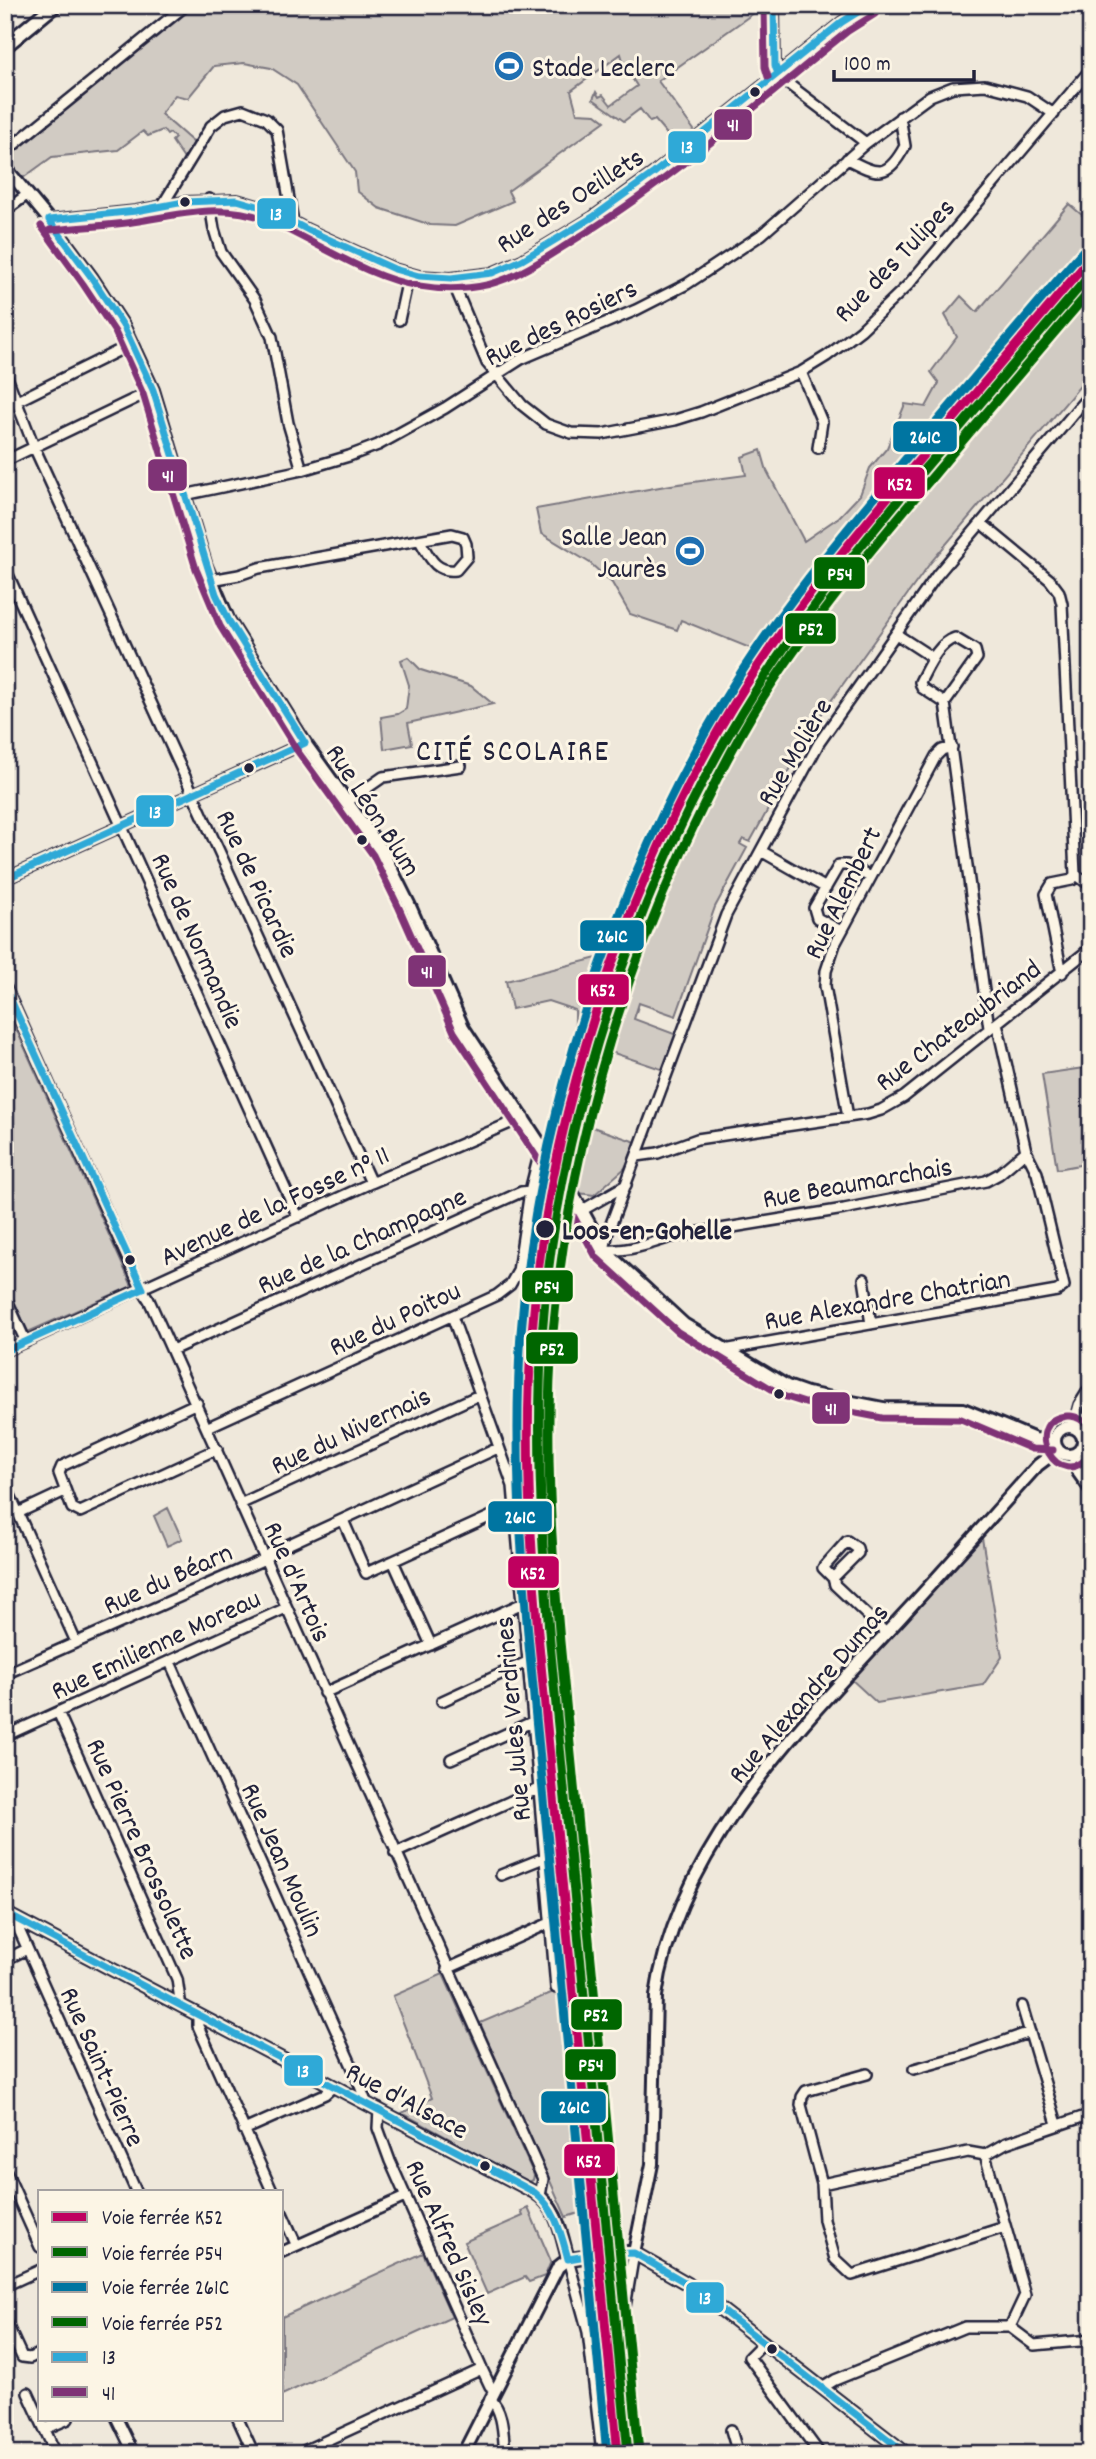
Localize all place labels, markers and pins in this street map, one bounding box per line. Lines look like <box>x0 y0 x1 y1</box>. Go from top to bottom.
sports icon: Stade Leclerc <box>492 49 526 83</box>
place label: Stade Leclerc <box>532 51 675 91</box>
unlabelled marker <box>748 85 762 99</box>
unlabelled marker <box>178 195 192 209</box>
place label: Salle Jean Jaurès <box>561 520 667 592</box>
sports icon: Salle Jean Jaurès <box>673 534 707 568</box>
unlabelled marker <box>242 761 256 775</box>
unlabelled marker <box>355 833 369 847</box>
place label: Loos-en-Gohelle <box>562 1214 732 1254</box>
marker: Loos-en-Gohelle <box>534 1218 556 1240</box>
unlabelled marker <box>123 1253 137 1267</box>
unlabelled marker <box>772 1387 786 1401</box>
unlabelled marker <box>478 2159 492 2173</box>
unlabelled marker <box>765 2342 779 2356</box>

